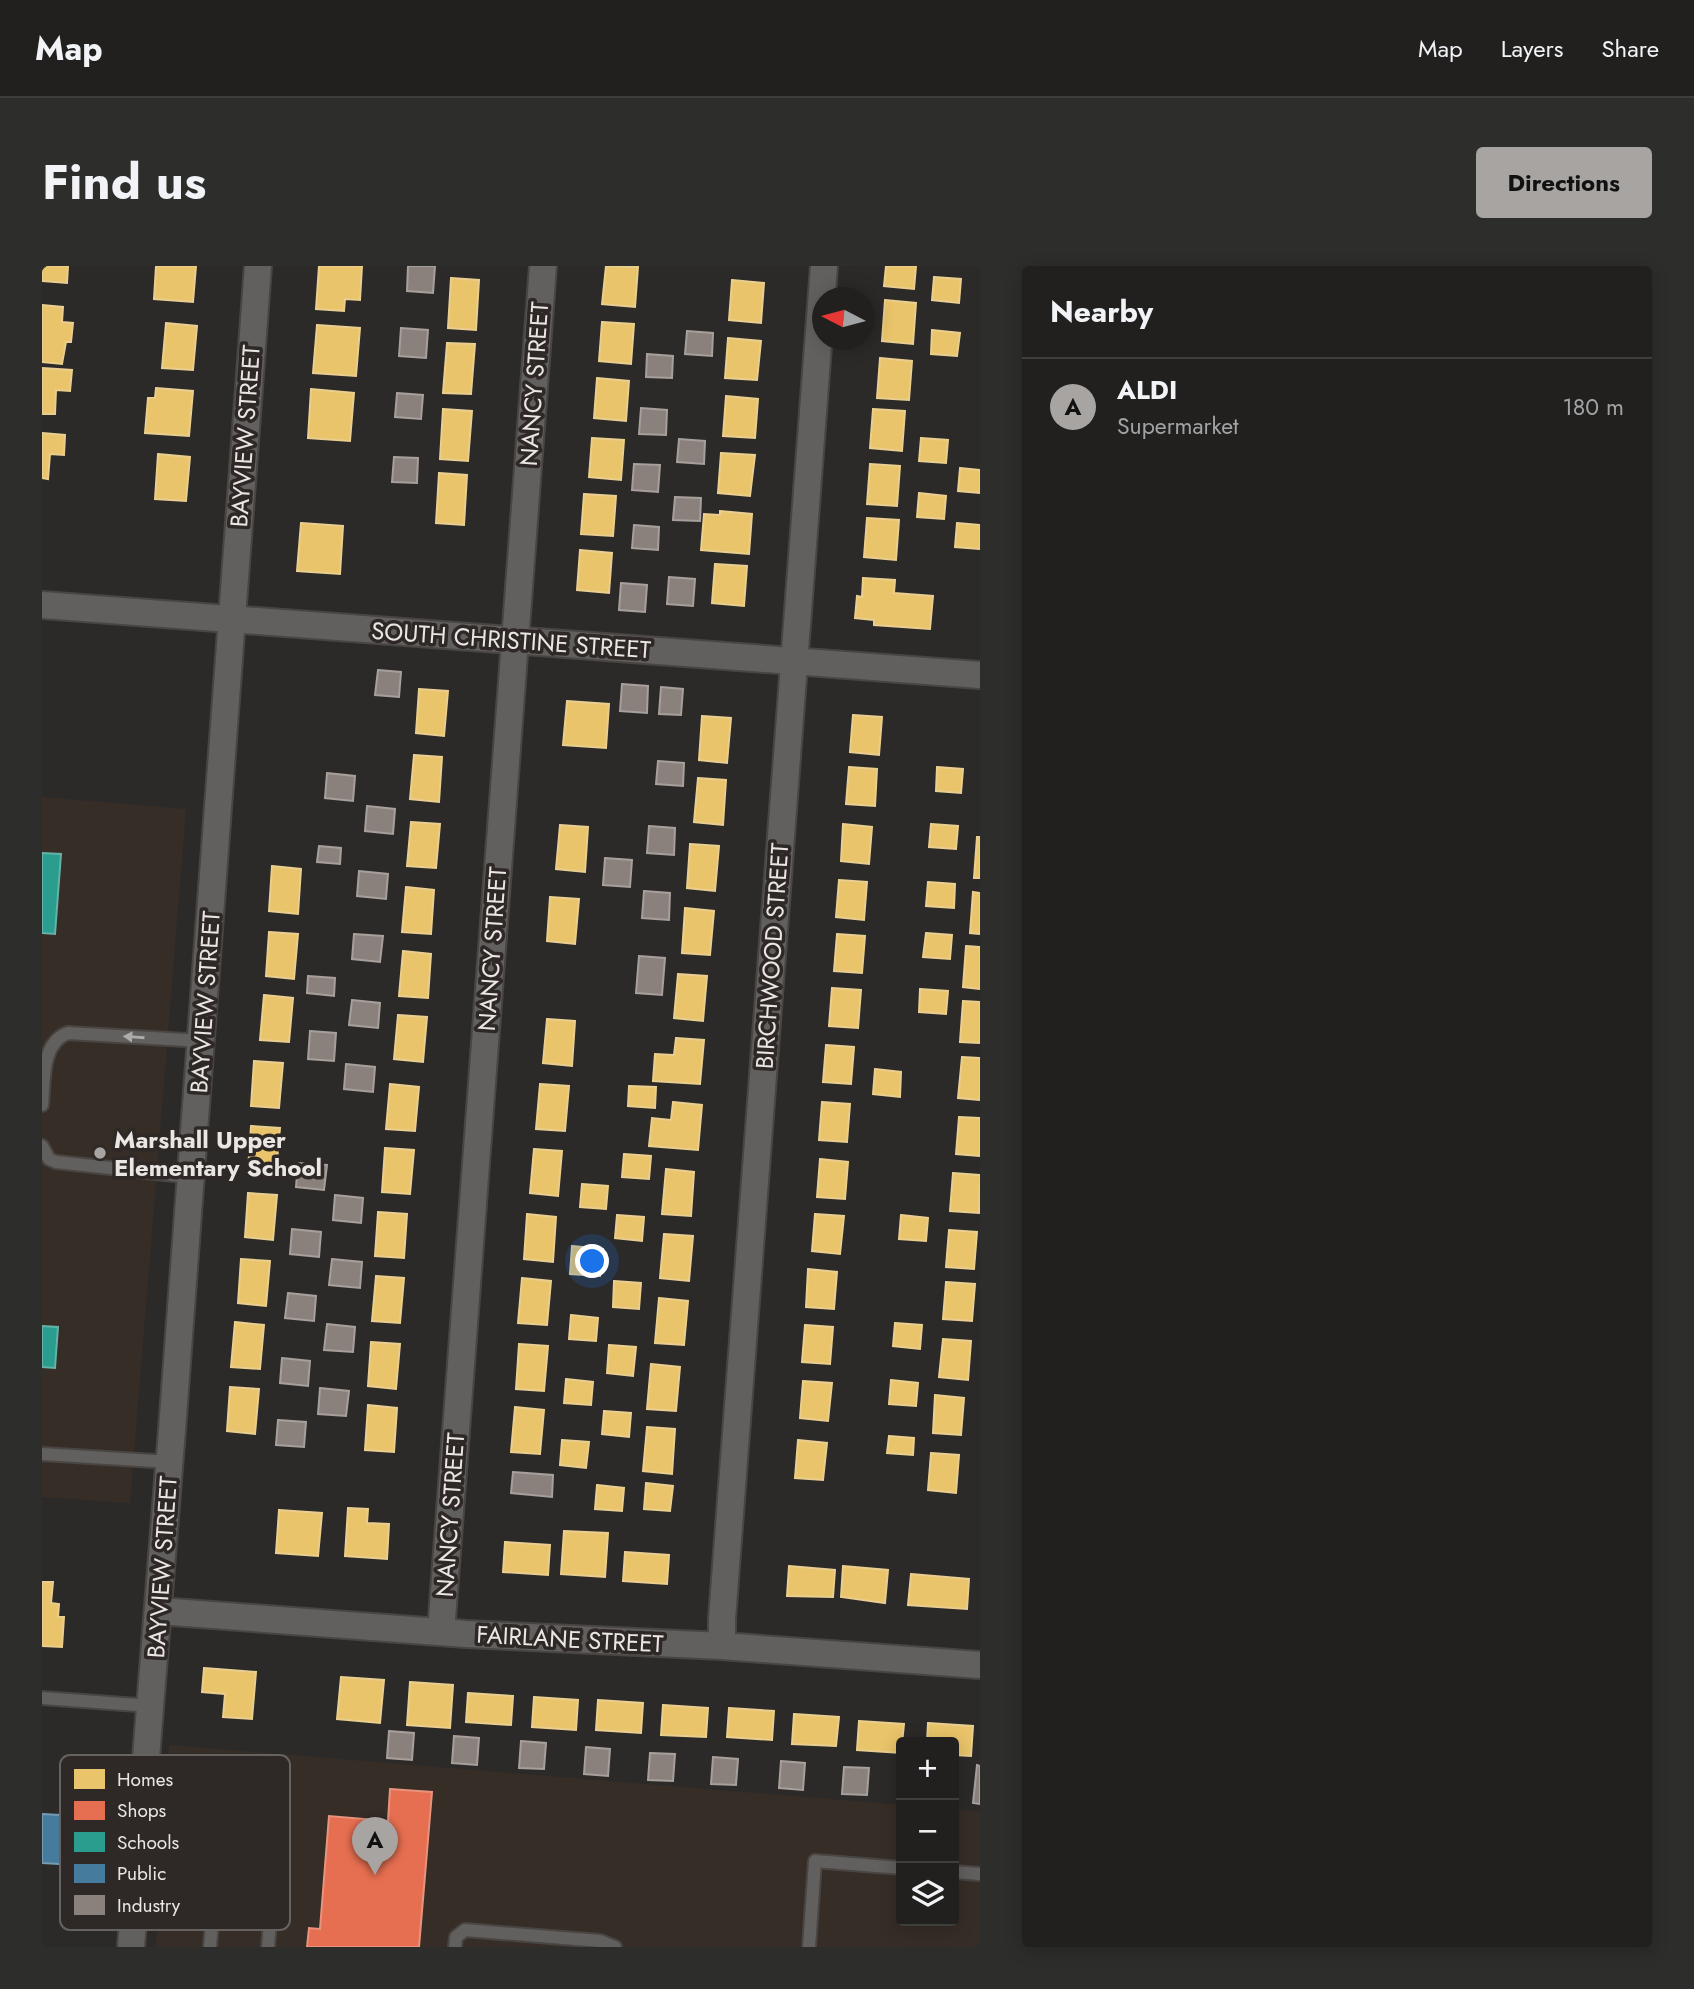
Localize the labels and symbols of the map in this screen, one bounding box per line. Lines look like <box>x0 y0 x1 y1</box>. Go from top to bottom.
north arrow <box>812 287 875 350</box>
street label: NANCY STREET <box>511 301 557 467</box>
street label: BAYVIEW STREET <box>221 344 269 528</box>
street label: SOUTH CHRISTINE STREET <box>370 613 652 667</box>
street label: BIRCHWOOD STREET <box>747 842 797 1070</box>
street label: NANCY STREET <box>469 866 515 1032</box>
street label: BAYVIEW STREET <box>181 910 229 1094</box>
one-way arrow <box>123 1031 145 1042</box>
place label: Marshall Upper Elementary School <box>114 1122 322 1185</box>
marker: Marshall Upper Elementary School <box>92 1145 108 1161</box>
your location <box>575 1244 609 1278</box>
street label: NANCY STREET <box>427 1432 473 1598</box>
street label: BAYVIEW STREET <box>138 1475 186 1659</box>
street label: FAIRLANE STREET <box>476 1617 664 1661</box>
legend <box>60 1755 290 1930</box>
text: Homes <box>117 1766 174 1793</box>
text: Shops <box>117 1797 167 1824</box>
pin: A <box>352 1817 398 1875</box>
text: Schools <box>117 1829 180 1856</box>
text: Public <box>117 1860 166 1887</box>
text: Industry <box>117 1892 181 1919</box>

